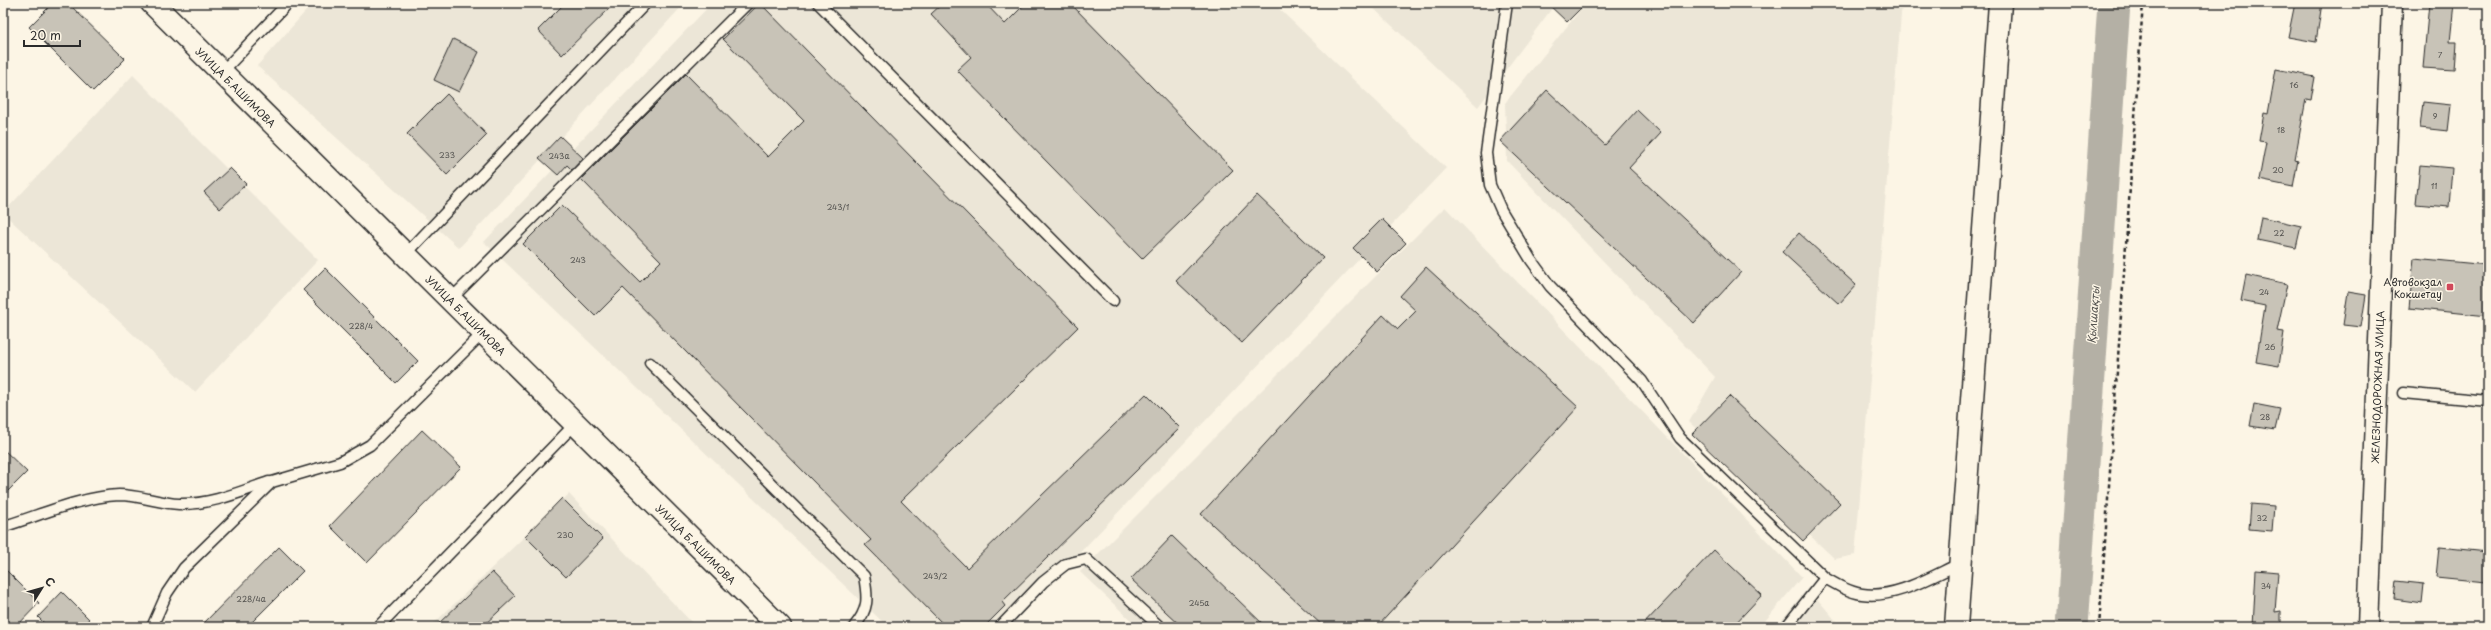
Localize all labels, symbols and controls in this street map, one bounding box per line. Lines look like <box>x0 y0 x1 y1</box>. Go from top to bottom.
scale bar <box>24 22 80 48</box>
text: 20 m <box>30 26 61 44</box>
street label: УЛИЦА Б.АШИМОВА <box>193 44 279 130</box>
house number: 7 <box>2438 49 2443 61</box>
house number: 16 <box>2289 79 2299 91</box>
house number: 9 <box>2433 110 2438 122</box>
house number: 18 <box>2277 124 2285 136</box>
house number: 233 <box>439 149 455 161</box>
house number: 243а <box>549 150 569 162</box>
house number: 20 <box>2272 164 2284 176</box>
house number: 11 <box>2431 180 2437 192</box>
house number: 243/1 <box>827 201 850 213</box>
house number: 22 <box>2274 227 2284 239</box>
house number: 243 <box>570 254 586 266</box>
street label: УЛИЦА Б.АШИМОВА <box>423 272 509 358</box>
place label: Автовокзал Кокшетау <box>2383 274 2442 301</box>
marker: Автовокзал Кокшетау <box>2445 282 2455 292</box>
water label: Қылшақты <box>2083 284 2104 344</box>
house number: 24 <box>2259 286 2269 298</box>
street label: ЖЕЛЕЗНОДОРОЖНАЯ УЛИЦА <box>2367 310 2387 464</box>
house number: 228/4 <box>349 320 373 332</box>
house number: 26 <box>2265 341 2276 353</box>
house number: 28 <box>2260 411 2270 423</box>
street label: УЛИЦА Б.АШИМОВА <box>653 501 739 587</box>
house number: 32 <box>2257 512 2268 524</box>
house number: 230 <box>557 529 573 541</box>
north arrow <box>22 568 62 608</box>
house number: 243/2 <box>923 570 948 582</box>
text: С <box>41 573 60 590</box>
house number: 34 <box>2261 580 2271 592</box>
house number: 228/4а <box>236 593 266 605</box>
house number: 245а <box>1189 597 1209 609</box>

